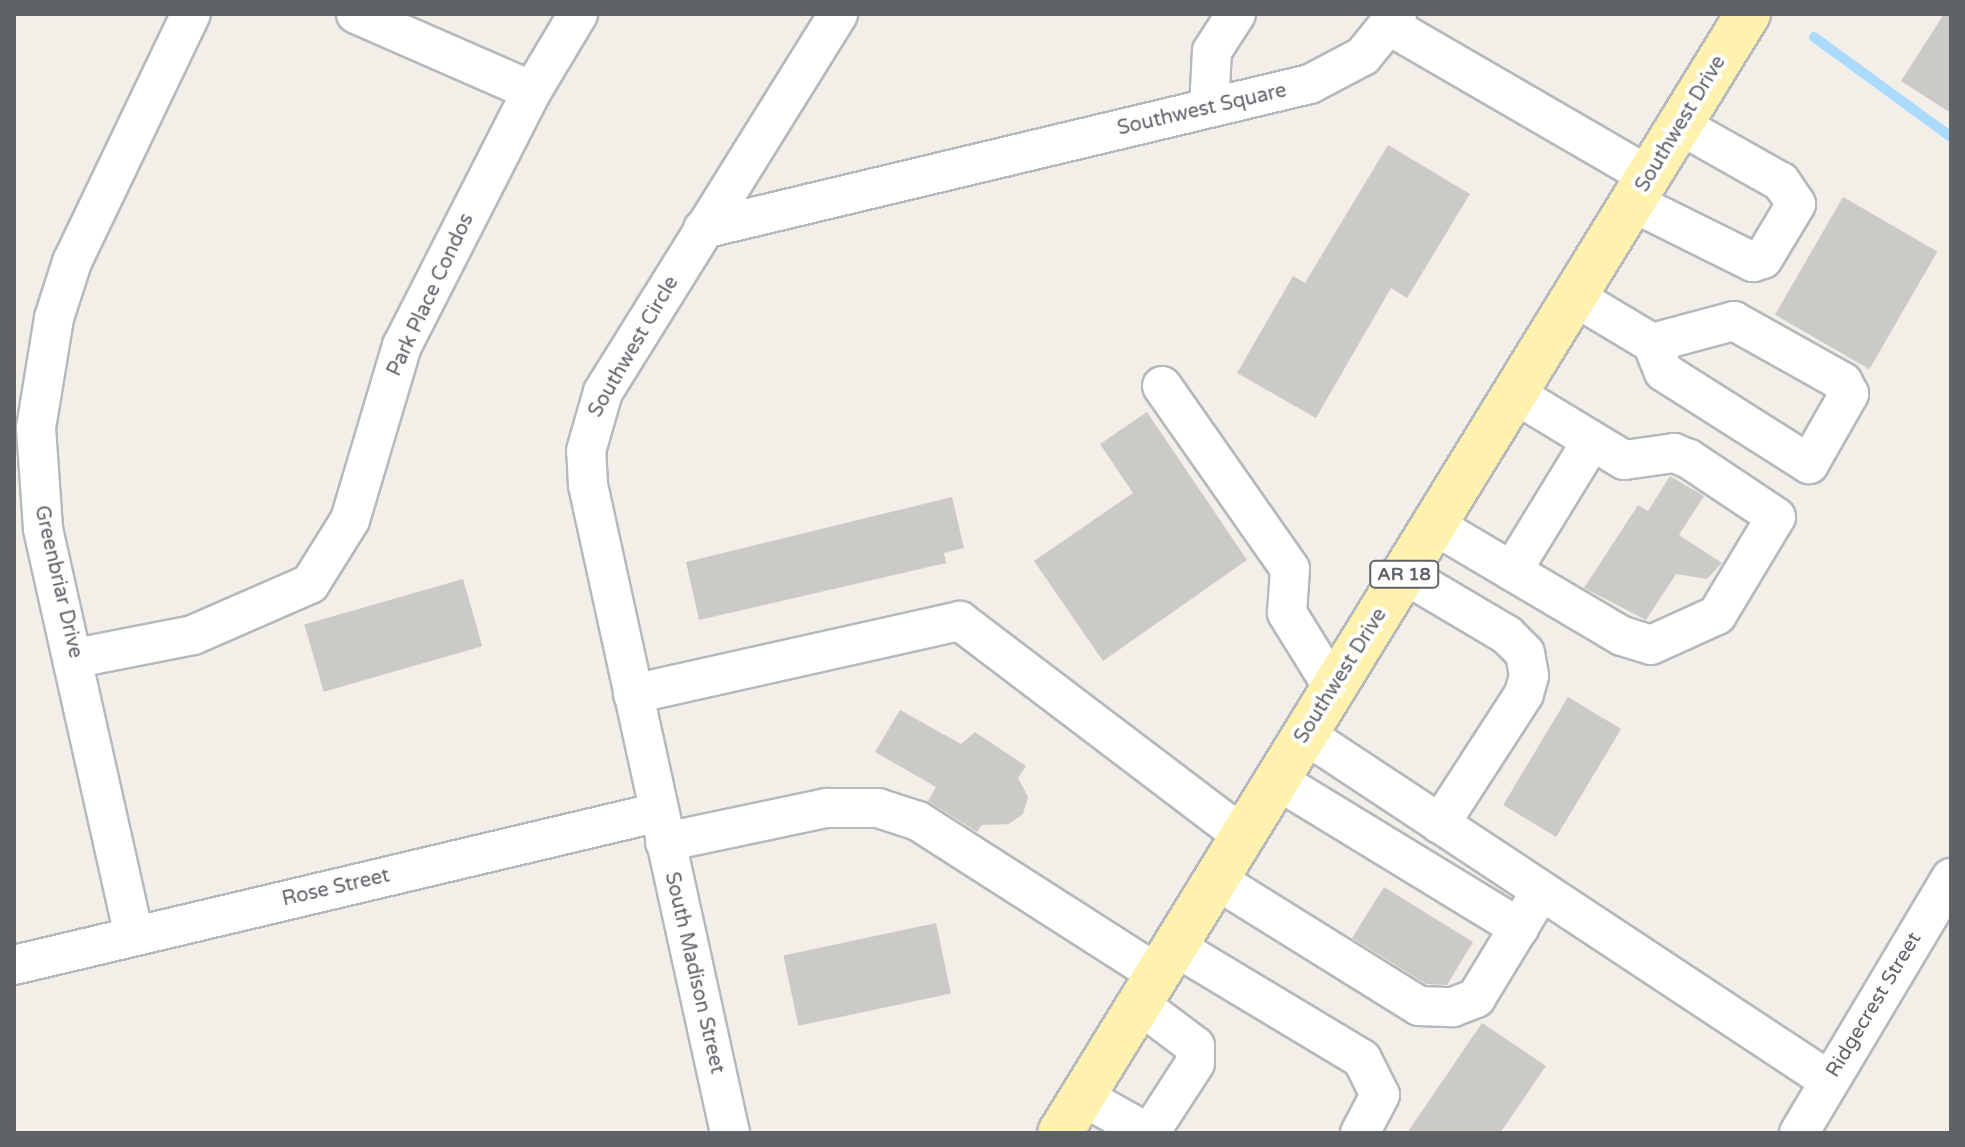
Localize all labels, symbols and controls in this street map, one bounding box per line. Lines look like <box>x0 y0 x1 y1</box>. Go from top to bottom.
street label: Southwest Drive <box>1631 51 1731 197</box>
street label: Southwest Square <box>1115 79 1289 141</box>
street label: Park Place Condos <box>383 210 479 380</box>
street label: Southwest Circle <box>584 272 684 422</box>
street label: Greenbriar Drive <box>29 503 87 661</box>
road number: AR 18 <box>1368 560 1440 588</box>
street label: Southwest Drive <box>1290 604 1392 748</box>
street label: Rose Street <box>280 864 392 912</box>
street label: South Madison Street <box>659 870 729 1076</box>
street label: Ridgecrest Street <box>1821 928 1927 1082</box>

